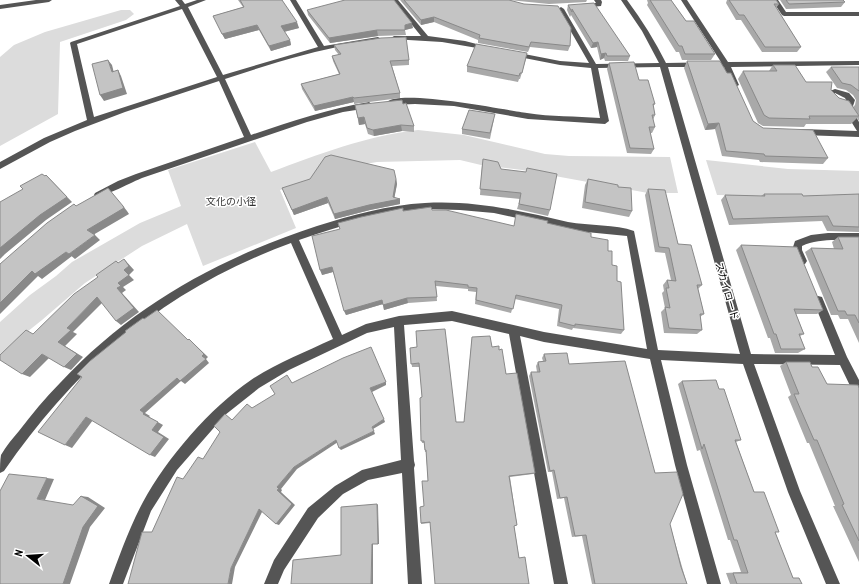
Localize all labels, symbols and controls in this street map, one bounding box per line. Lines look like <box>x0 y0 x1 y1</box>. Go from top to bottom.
park label: 文化の小径 <box>206 195 256 208</box>
street label: スカイロード <box>712 260 742 322</box>
north arrow <box>8 536 48 576</box>
text: N <box>11 548 26 558</box>

